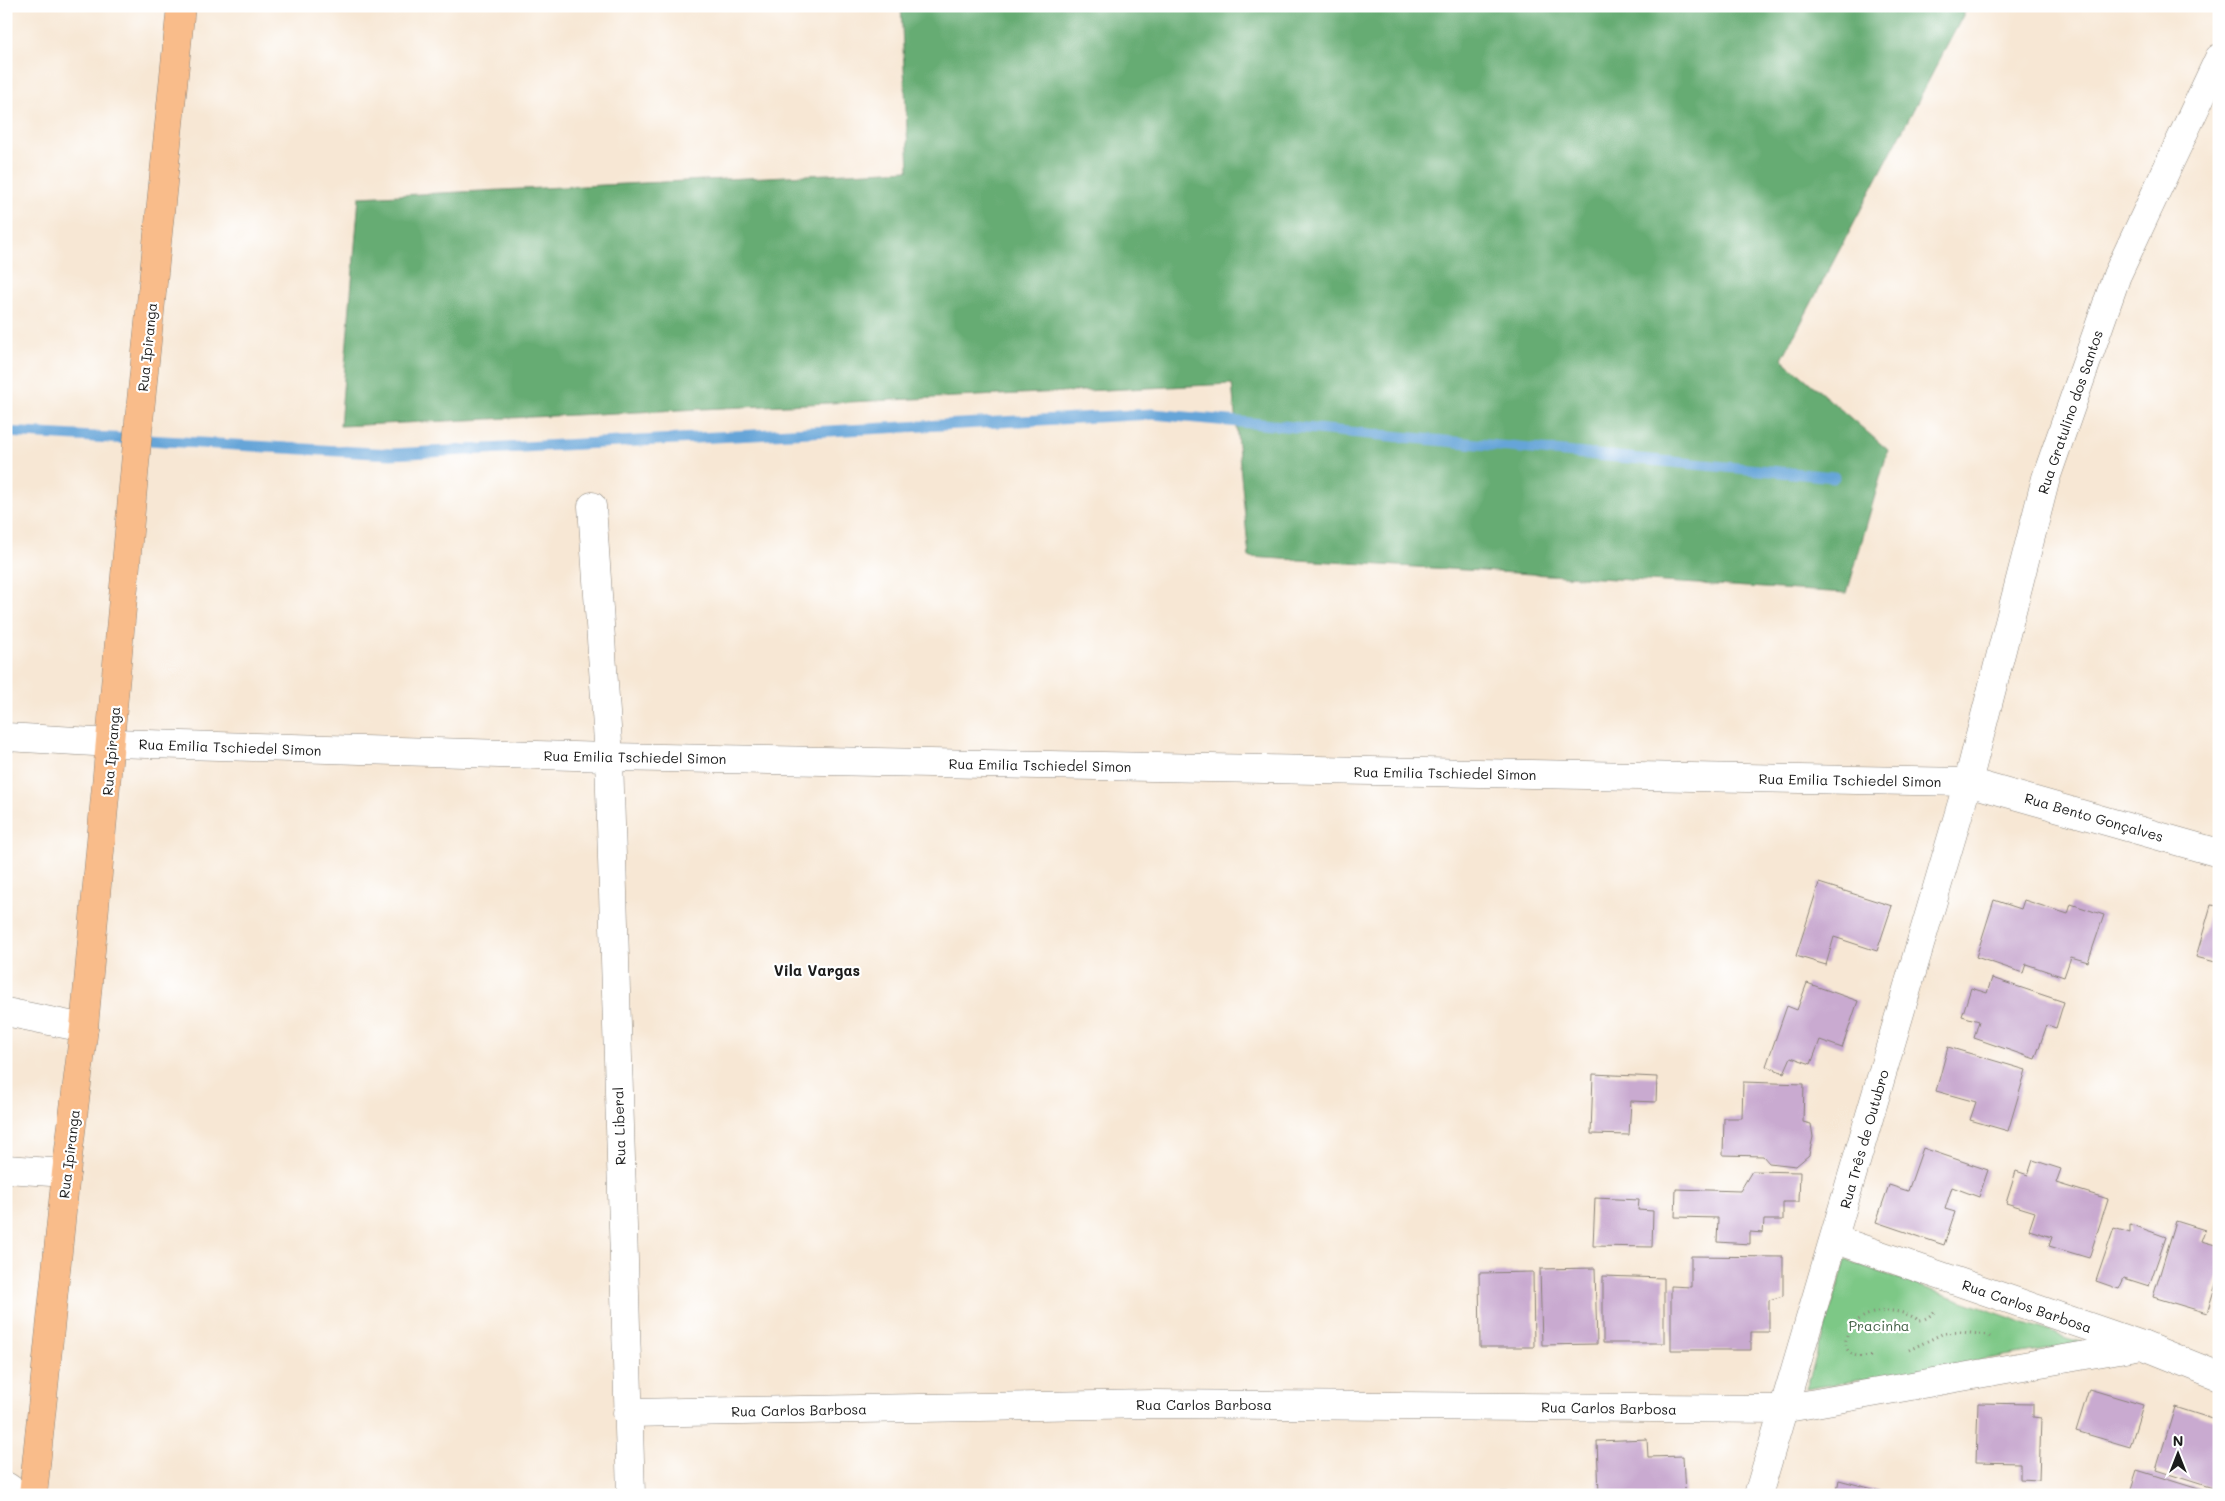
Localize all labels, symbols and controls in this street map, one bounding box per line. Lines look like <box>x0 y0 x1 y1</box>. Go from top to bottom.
street label: Rua Ipiranga <box>133 302 161 392</box>
street label: Rua Gratulino dos Santos <box>2033 327 2107 497</box>
street label: Rua Ipiranga <box>98 706 124 796</box>
street label: Rua Emilia Tschiedel Simon <box>138 734 322 760</box>
street label: Rua Emilia Tschiedel Simon <box>543 746 727 768</box>
street label: Rua Emilia Tschiedel Simon <box>948 754 1132 776</box>
street label: Rua Emilia Tschiedel Simon <box>1353 762 1537 784</box>
street label: Rua Emilia Tschiedel Simon <box>1758 769 1942 791</box>
street label: Rua Bento Gonçalves <box>2022 788 2166 846</box>
district label: Vila Vargas <box>774 960 860 980</box>
street label: Rua Três de Outubro <box>1835 1067 1893 1211</box>
street label: Rua Liberal <box>608 1087 630 1165</box>
street label: Rua Ipiranga <box>54 1109 84 1199</box>
street label: Rua Carlos Barbosa <box>1960 1275 2094 1337</box>
park label: Pracinha <box>1848 1316 1910 1335</box>
street label: Rua Carlos Barbosa <box>1136 1395 1272 1414</box>
street label: Rua Carlos Barbosa <box>1541 1397 1677 1419</box>
street label: Rua Carlos Barbosa <box>731 1399 867 1421</box>
north arrow <box>2152 1428 2202 1478</box>
text: N <box>2173 1431 2183 1450</box>

